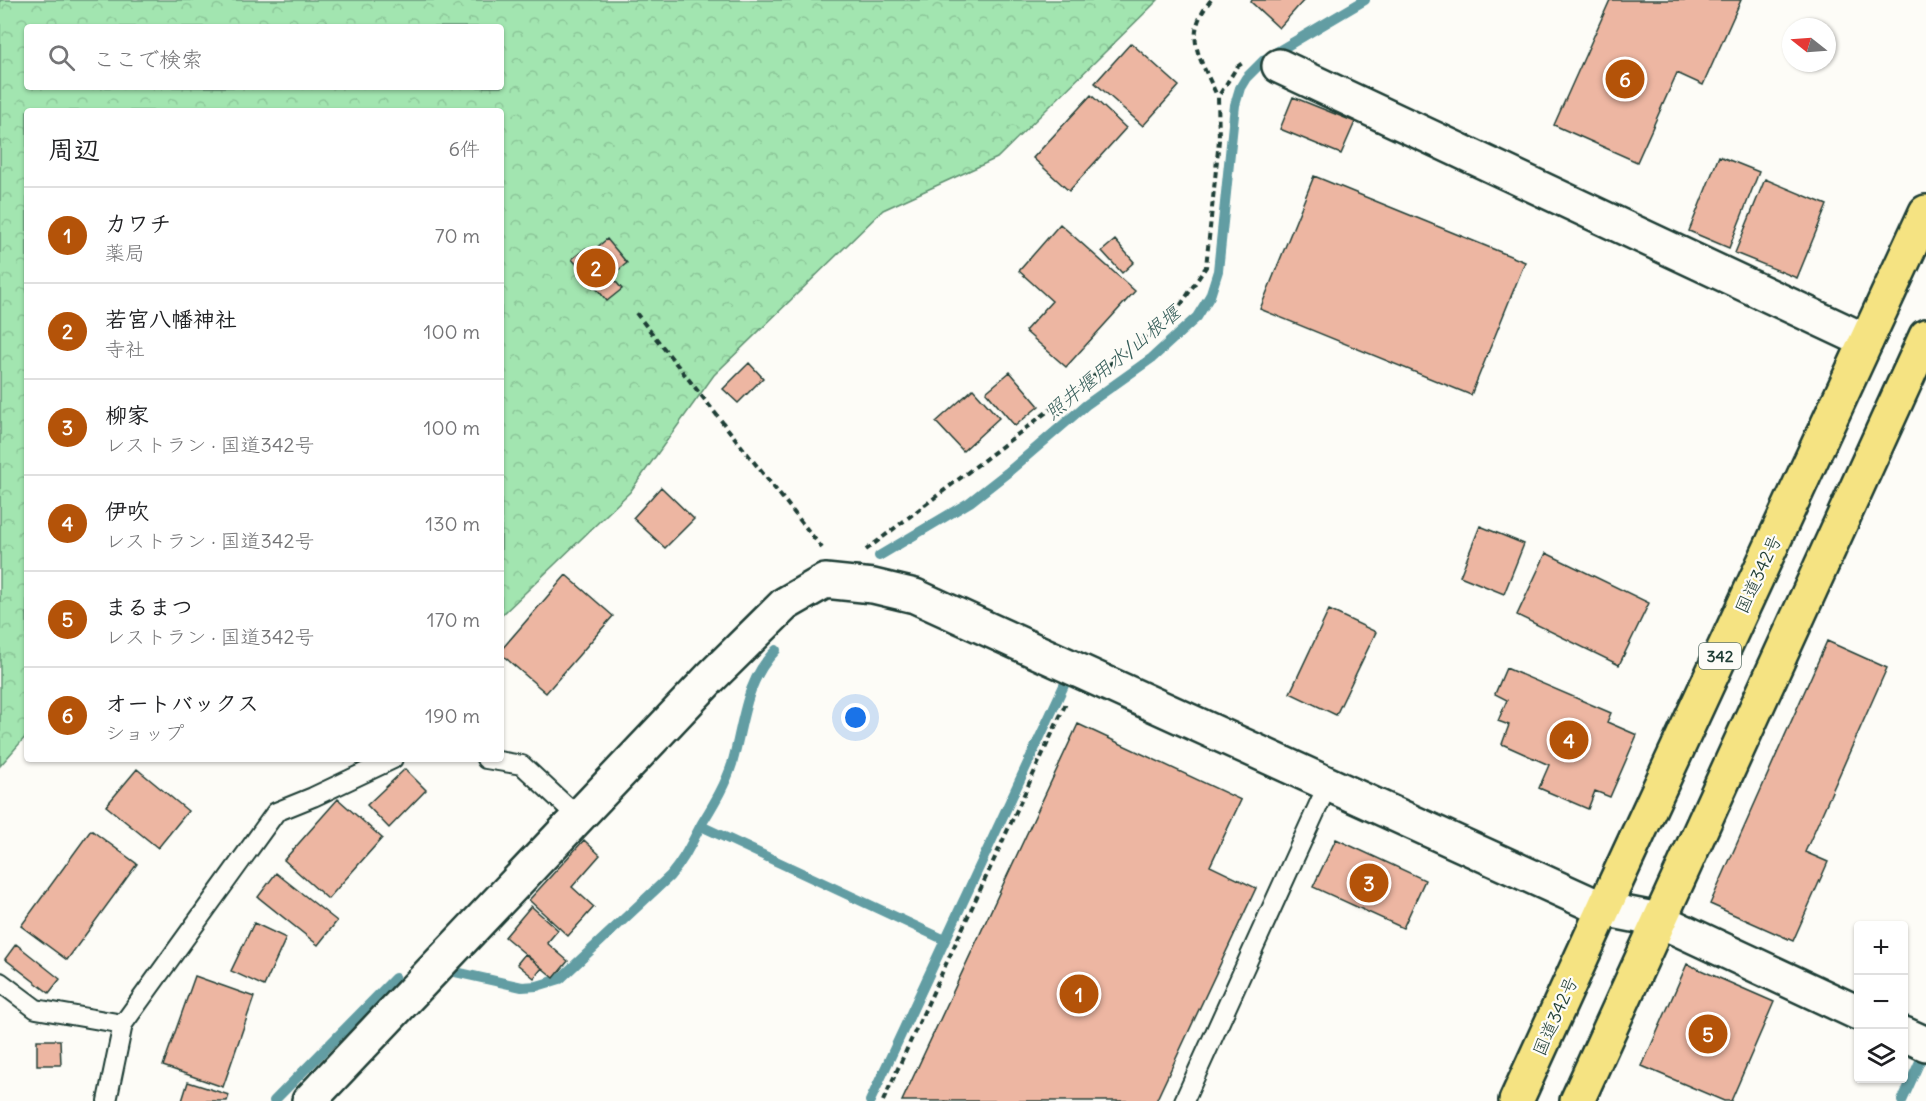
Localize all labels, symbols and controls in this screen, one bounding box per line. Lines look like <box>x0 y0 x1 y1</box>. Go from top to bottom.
north arrow <box>1782 18 1836 72</box>
search box <box>24 24 504 90</box>
icon: search <box>45 41 78 74</box>
text: ここで検索 <box>93 45 203 73</box>
pin: 6 <box>1606 56 1644 101</box>
text: 周辺 <box>48 133 100 166</box>
text: 6件 <box>448 136 480 161</box>
text: カワチ <box>105 209 171 237</box>
text: 1 <box>64 223 71 248</box>
text: 70 m <box>435 223 480 248</box>
text: 薬局 <box>105 240 145 265</box>
pin: 2 <box>576 246 616 290</box>
water label: 照井堰用水/山根堰 <box>1039 298 1186 424</box>
text: 若宮八幡神社 <box>105 305 237 333</box>
text: 2 <box>62 319 73 344</box>
text: 100 m <box>423 319 480 344</box>
text: 寺社 <box>105 336 145 361</box>
text: 柳家 <box>105 401 149 429</box>
text: 3 <box>62 415 73 440</box>
text: 100 m <box>423 415 480 440</box>
text: レストラン · 国道342号 <box>105 432 314 457</box>
text: 伊吹 <box>105 497 149 525</box>
text: 4 <box>62 511 73 536</box>
text: 130 m <box>425 511 480 536</box>
text: レストラン · 国道342号 <box>105 528 314 553</box>
street label: 国道342号 <box>1730 531 1786 617</box>
text: まるまつ <box>105 593 193 621</box>
text: 5 <box>62 607 73 632</box>
text: 170 m <box>427 607 480 632</box>
text: レストラン · 国道342号 <box>105 624 314 649</box>
road number: 342 <box>1699 643 1741 669</box>
text: オートバックス <box>105 689 259 717</box>
text: 6 <box>62 703 73 728</box>
text: 190 m <box>425 703 480 728</box>
your location <box>841 703 870 732</box>
pin: 4 <box>1550 718 1588 762</box>
text: ショップ <box>105 720 184 745</box>
pin: 3 <box>1350 860 1388 906</box>
map controls <box>1854 921 1908 1083</box>
button: + <box>1854 921 1908 975</box>
pin: 1 <box>1060 972 1098 1016</box>
street label: 国道342号 <box>1527 973 1583 1059</box>
button: − <box>1854 975 1908 1029</box>
pin: 5 <box>1688 1012 1728 1056</box>
button: layers <box>1854 1029 1908 1083</box>

